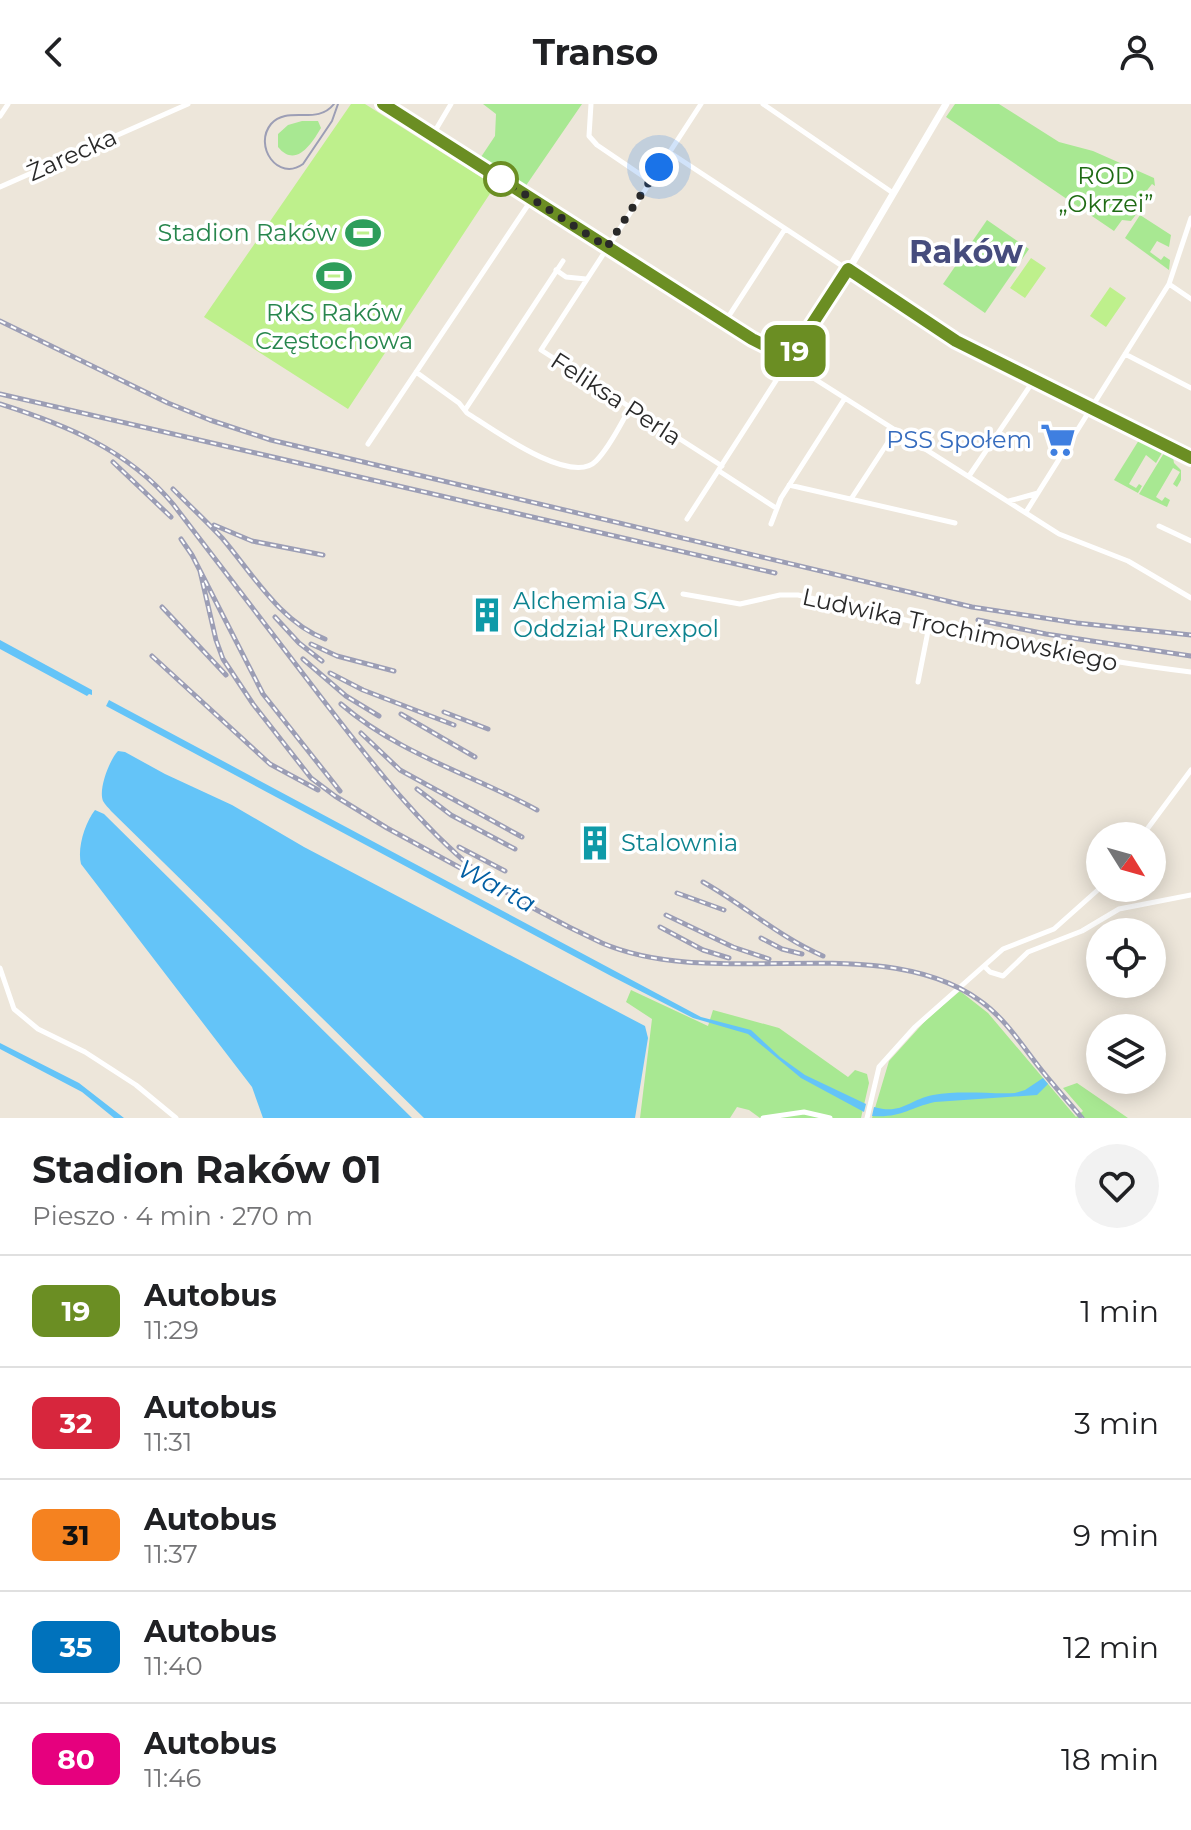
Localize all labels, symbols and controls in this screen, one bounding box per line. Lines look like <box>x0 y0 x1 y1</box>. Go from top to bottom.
icon: back <box>32 30 76 74</box>
text: Transo <box>533 30 658 74</box>
icon: person <box>1115 30 1159 74</box>
street label: Żarecka <box>22 122 121 187</box>
your location <box>639 147 679 187</box>
park label: ROD „Okrzei” <box>1059 161 1153 218</box>
unlabelled marker <box>484 162 518 196</box>
sports icon: Stadion Raków <box>344 214 382 252</box>
place label: Stadion Raków <box>158 218 337 247</box>
district label: Raków <box>909 232 1023 271</box>
sports icon: RKS Raków Częstochowa <box>315 257 353 295</box>
place label: RKS Raków Częstochowa <box>255 298 413 355</box>
line badge: 19 <box>759 325 831 377</box>
text: 19 <box>781 334 809 368</box>
street label: Feliksa Perla <box>546 346 687 452</box>
supermarket icon: PSS Społem <box>1039 421 1077 459</box>
place label: PSS Społem <box>886 425 1032 454</box>
street label: Ludwika Trochimowskiego <box>800 582 1121 677</box>
place label: Alchemia SA Oddział Rurexpol <box>513 586 719 643</box>
building icon: Alchemia SA Oddział Rurexpol <box>468 596 506 634</box>
north arrow <box>1086 822 1166 902</box>
map controls <box>1086 822 1166 1094</box>
building icon: Stalownia <box>576 824 614 862</box>
place label: Stalownia <box>621 828 738 857</box>
water label: Warta <box>453 852 541 920</box>
button: locate <box>1086 918 1166 998</box>
button: layers <box>1086 1014 1166 1094</box>
button: heart <box>1075 1144 1159 1228</box>
text: Stadion Raków 01 <box>32 1146 382 1193</box>
text: Pieszo · 4 min · 270 m <box>32 1200 313 1232</box>
text: Autobus <box>144 1277 277 1314</box>
text: 1 min <box>1080 1293 1159 1330</box>
text: 19 <box>62 1294 90 1328</box>
text: 11:29 <box>144 1314 199 1346</box>
text: Autobus <box>144 1389 277 1426</box>
text: 3 min <box>1074 1405 1159 1442</box>
text: 32 <box>60 1406 92 1440</box>
text: 11:31 <box>144 1426 192 1458</box>
text: Autobus <box>144 1501 277 1538</box>
text: 9 min <box>1073 1517 1159 1554</box>
text: 31 <box>62 1518 90 1552</box>
text: 11:37 <box>144 1538 198 1570</box>
text: Autobus <box>144 1613 277 1650</box>
text: 12 min <box>1063 1629 1159 1666</box>
text: 35 <box>60 1630 92 1664</box>
text: 11:40 <box>144 1650 203 1682</box>
text: Autobus <box>144 1725 277 1762</box>
text: 18 min <box>1061 1741 1159 1778</box>
text: 80 <box>57 1742 95 1776</box>
text: 11:46 <box>144 1762 201 1794</box>

